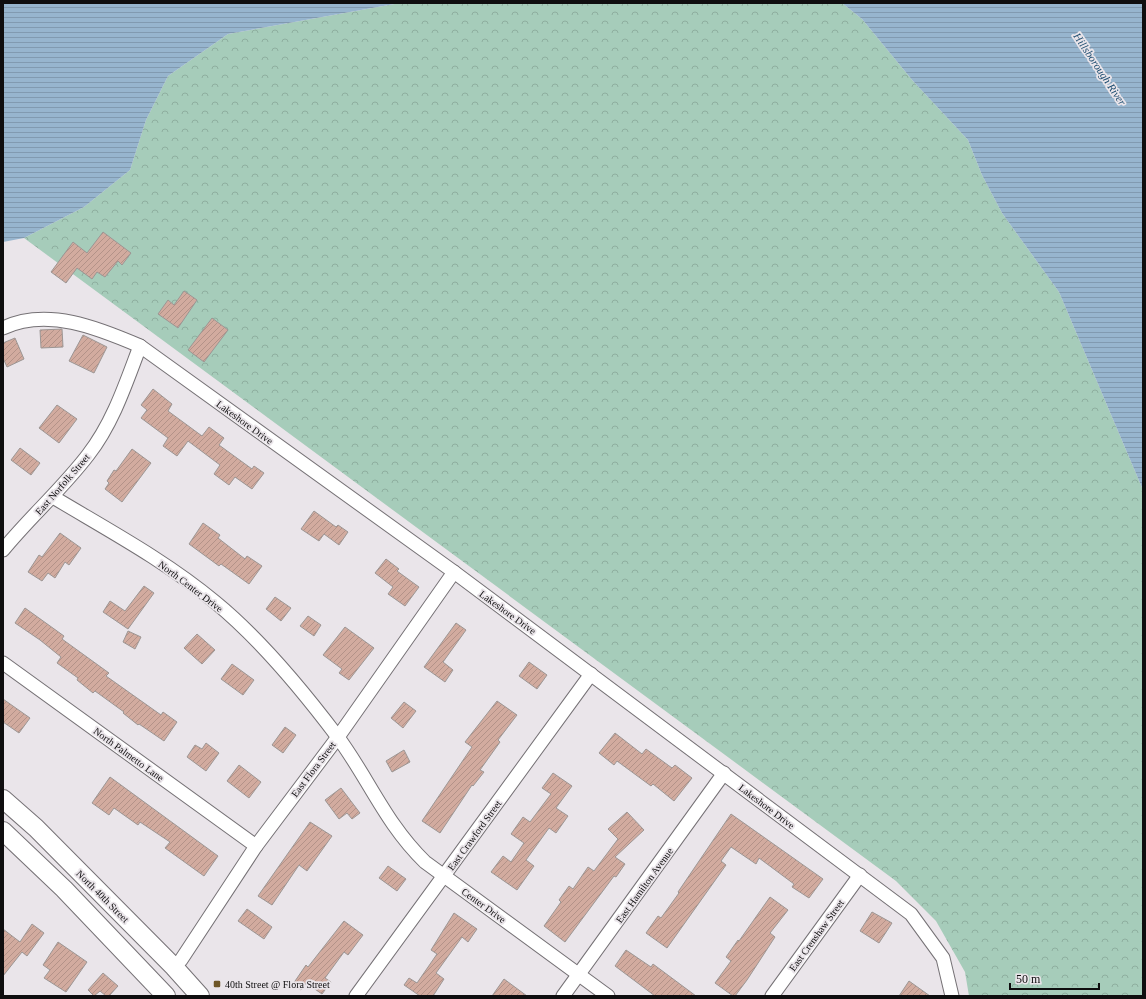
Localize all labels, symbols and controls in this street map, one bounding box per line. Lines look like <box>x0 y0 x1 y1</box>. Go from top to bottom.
water label: Hillsborough River <box>1071 30 1129 108</box>
street label: Lakeshore Drive <box>214 398 275 447</box>
street label: East Norfolk Street <box>33 451 92 517</box>
street label: North Center Drive <box>156 559 226 615</box>
street label: Lakeshore Drive <box>477 588 538 637</box>
street label: North Palmetto Lane <box>92 725 166 784</box>
street label: East Flora Street <box>289 739 338 799</box>
street label: Lakeshore Drive <box>737 782 797 831</box>
street label: East Crawford Street <box>445 798 504 872</box>
street label: East Hamilton Avenue <box>614 845 676 925</box>
street label: North 40th Street <box>74 868 131 925</box>
street label: Center Drive <box>459 886 508 925</box>
street label: East Crenshaw Street <box>787 897 846 973</box>
scale bar <box>1010 965 1099 991</box>
text: 50 m <box>1016 972 1041 986</box>
marker: 40th Street @ Flora Street <box>212 979 222 989</box>
place label: 40th Street @ Flora Street <box>225 979 330 990</box>

